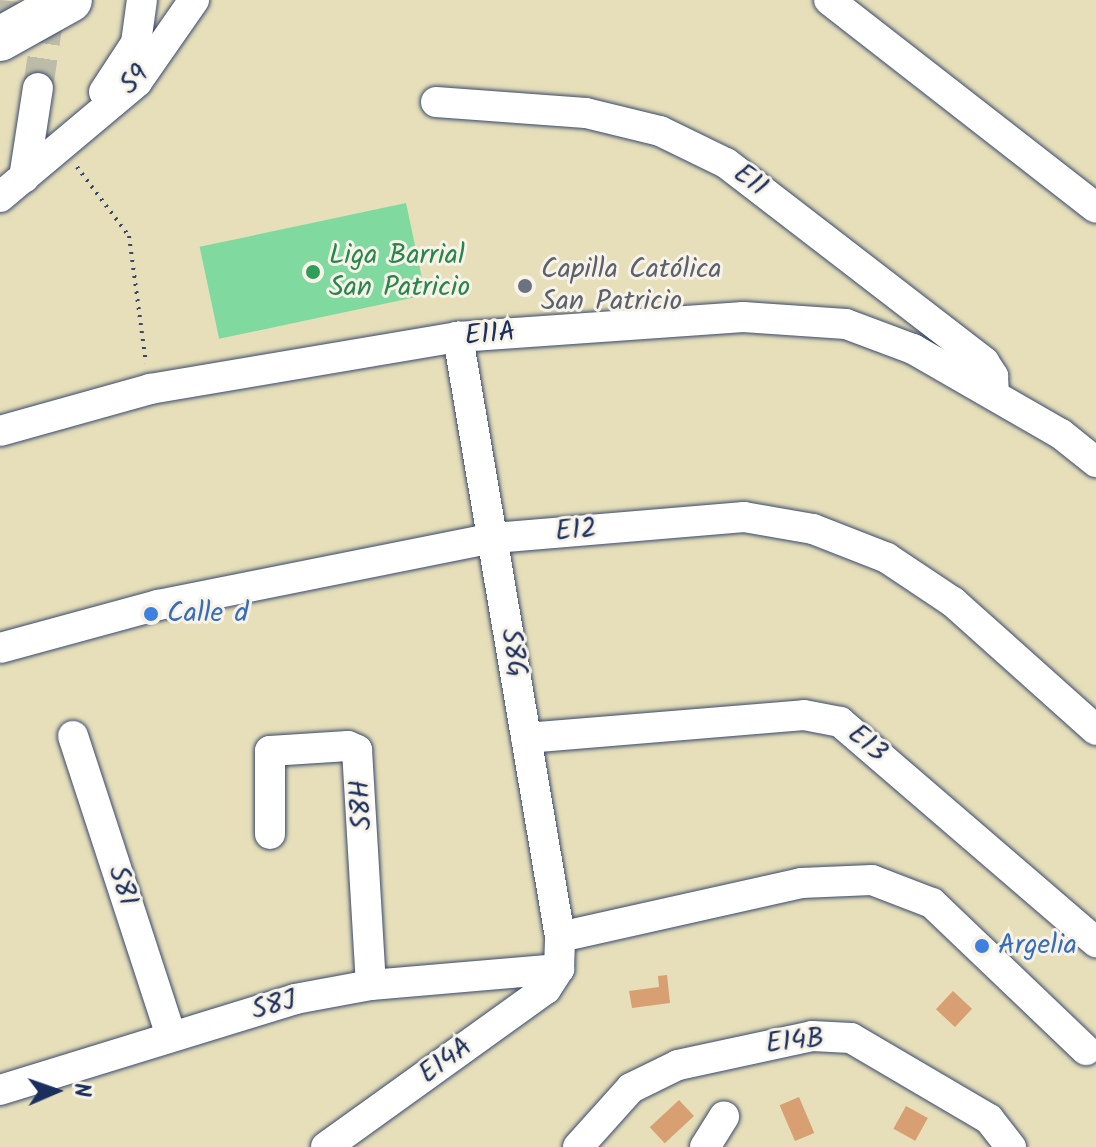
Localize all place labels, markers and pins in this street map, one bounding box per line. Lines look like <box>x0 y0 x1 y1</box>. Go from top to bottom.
place label: Liga Barrial San Patricio <box>329 239 470 305</box>
place label: Capilla Católica San Patricio <box>541 253 722 319</box>
marker: Liga Barrial San Patricio <box>304 263 322 281</box>
marker: Capilla Católica San Patricio <box>516 277 534 295</box>
place label: Calle d <box>167 597 248 631</box>
marker: Calle d <box>142 605 160 623</box>
place label: Argelia <box>998 929 1077 963</box>
marker: Argelia <box>973 937 991 955</box>

